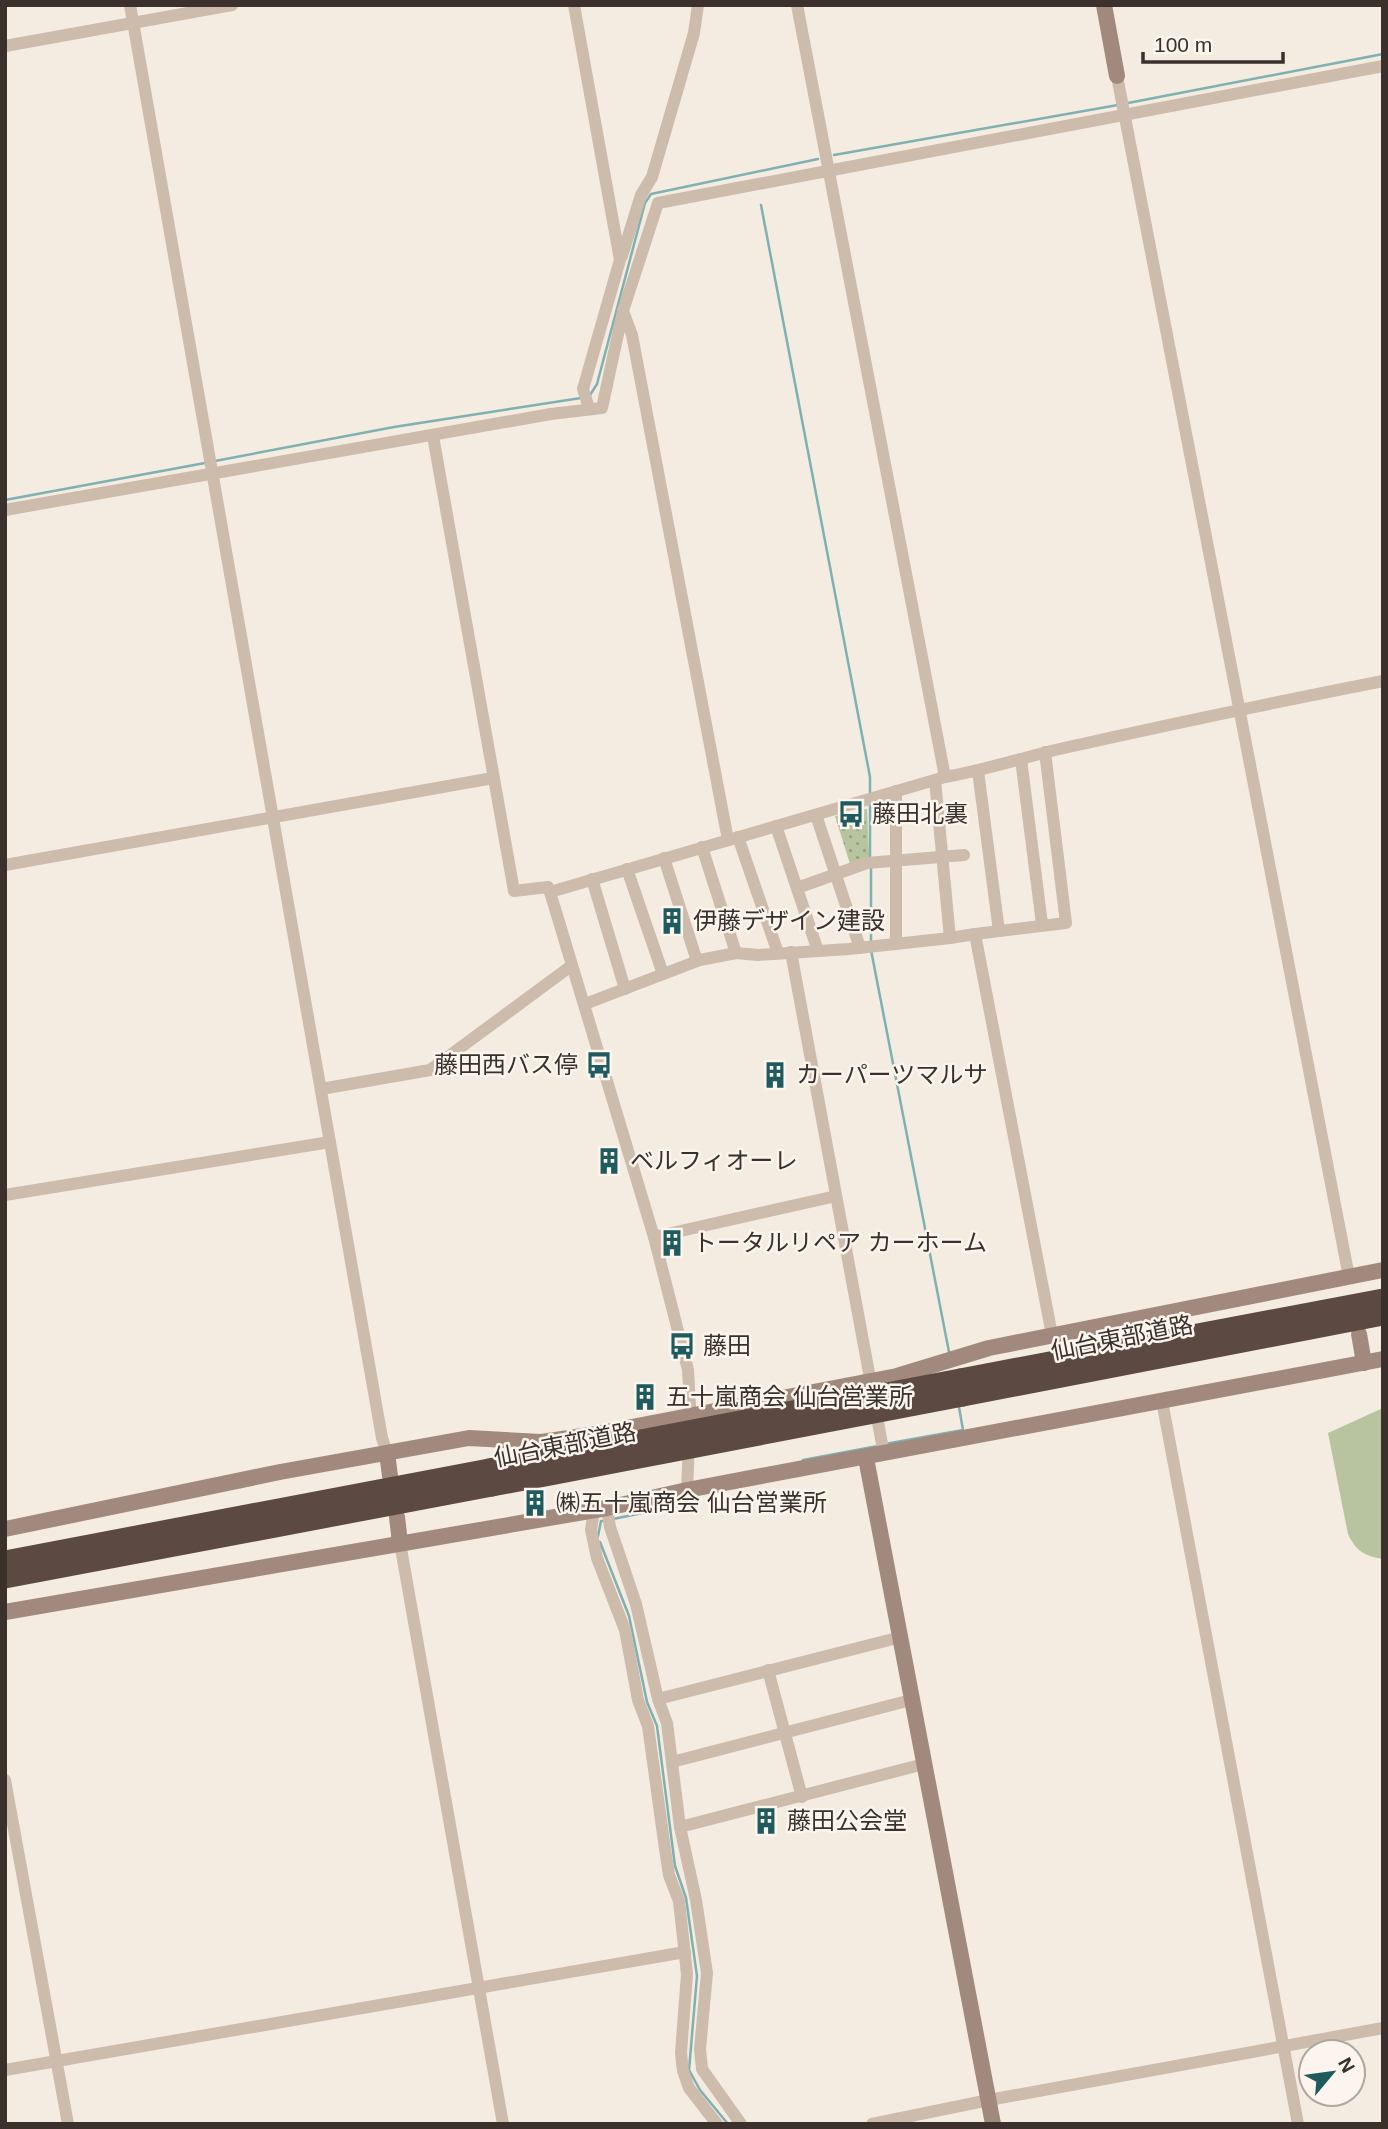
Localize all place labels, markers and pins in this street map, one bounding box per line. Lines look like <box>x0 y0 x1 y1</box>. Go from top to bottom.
bus stop icon: 藤田北裏 <box>836 799 866 829</box>
place label: 藤田北裏 <box>872 800 968 827</box>
building icon: 伊藤デザイン建設 <box>657 906 687 936</box>
place label: 伊藤デザイン建設 <box>693 907 885 934</box>
bus stop icon: 藤田西バス停 <box>584 1050 614 1080</box>
place label: 藤田西バス停 <box>434 1051 578 1078</box>
building icon: カーパーツマルサ <box>760 1060 790 1090</box>
place label: カーパーツマルサ <box>796 1061 987 1088</box>
building icon: ベルフィオーレ <box>594 1146 624 1176</box>
place label: ベルフィオーレ <box>630 1147 798 1174</box>
building icon: トータルリペア カーホーム <box>657 1228 687 1258</box>
place label: トータルリペア カーホーム <box>693 1229 987 1256</box>
bus stop icon: 藤田 <box>667 1331 697 1361</box>
place label: 藤田 <box>703 1332 751 1359</box>
building icon: 五十嵐商会 仙台営業所 <box>630 1382 660 1412</box>
place label: 五十嵐商会 仙台営業所 <box>666 1383 913 1410</box>
building icon: ㈱五十嵐商会 仙台営業所 <box>520 1488 550 1518</box>
place label: ㈱五十嵐商会 仙台営業所 <box>556 1489 827 1516</box>
building icon: 藤田公会堂 <box>751 1806 781 1836</box>
place label: 藤田公会堂 <box>787 1807 907 1834</box>

